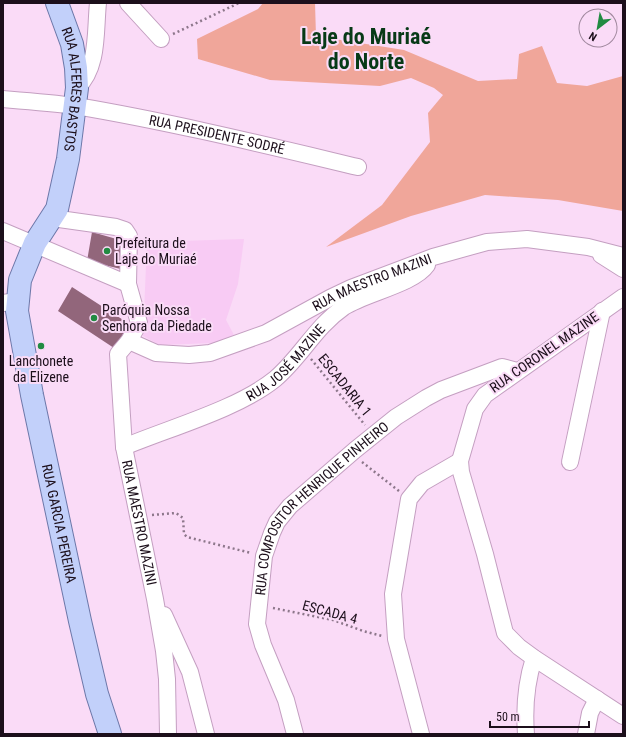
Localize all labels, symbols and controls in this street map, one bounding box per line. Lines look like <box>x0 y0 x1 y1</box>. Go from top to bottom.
north arrow <box>578 8 618 48</box>
district label: Laje do Muriaé do Norte <box>301 24 431 74</box>
street label: RUA ALFERES BASTOS <box>58 25 85 152</box>
text: N <box>587 29 599 43</box>
street label: RUA PRESIDENTE SODRÉ <box>148 112 287 157</box>
place label: Prefeitura de Laje do Muriaé <box>115 235 197 267</box>
marker: Prefeitura de Laje do Muriaé <box>102 246 112 256</box>
street label: RUA MAESTRO MAZINI <box>310 250 434 314</box>
place label: Paróquia Nossa Senhora da Piedade <box>102 302 212 334</box>
street label: RUA CORONEL MAZINE <box>486 308 602 396</box>
marker: Paróquia Nossa Senhora da Piedade <box>89 313 99 323</box>
street label: RUA JOSÉ MAZINE <box>243 321 328 404</box>
marker: Lanchonete da Elizene <box>36 341 46 351</box>
street label: ESCADARIA 1 <box>315 351 375 419</box>
place label: Lanchonete da Elizene <box>9 353 74 385</box>
street label: RUA COMPOSITOR HENRIQUE PINHEIRO <box>252 418 392 596</box>
street label: RUA MAESTRO MAZINI <box>119 459 160 587</box>
street label: RUA GARCIA PEREIRA <box>39 462 80 584</box>
street label: ESCADA 4 <box>301 597 359 627</box>
scale bar <box>490 703 589 729</box>
text: 50 m <box>496 710 520 724</box>

